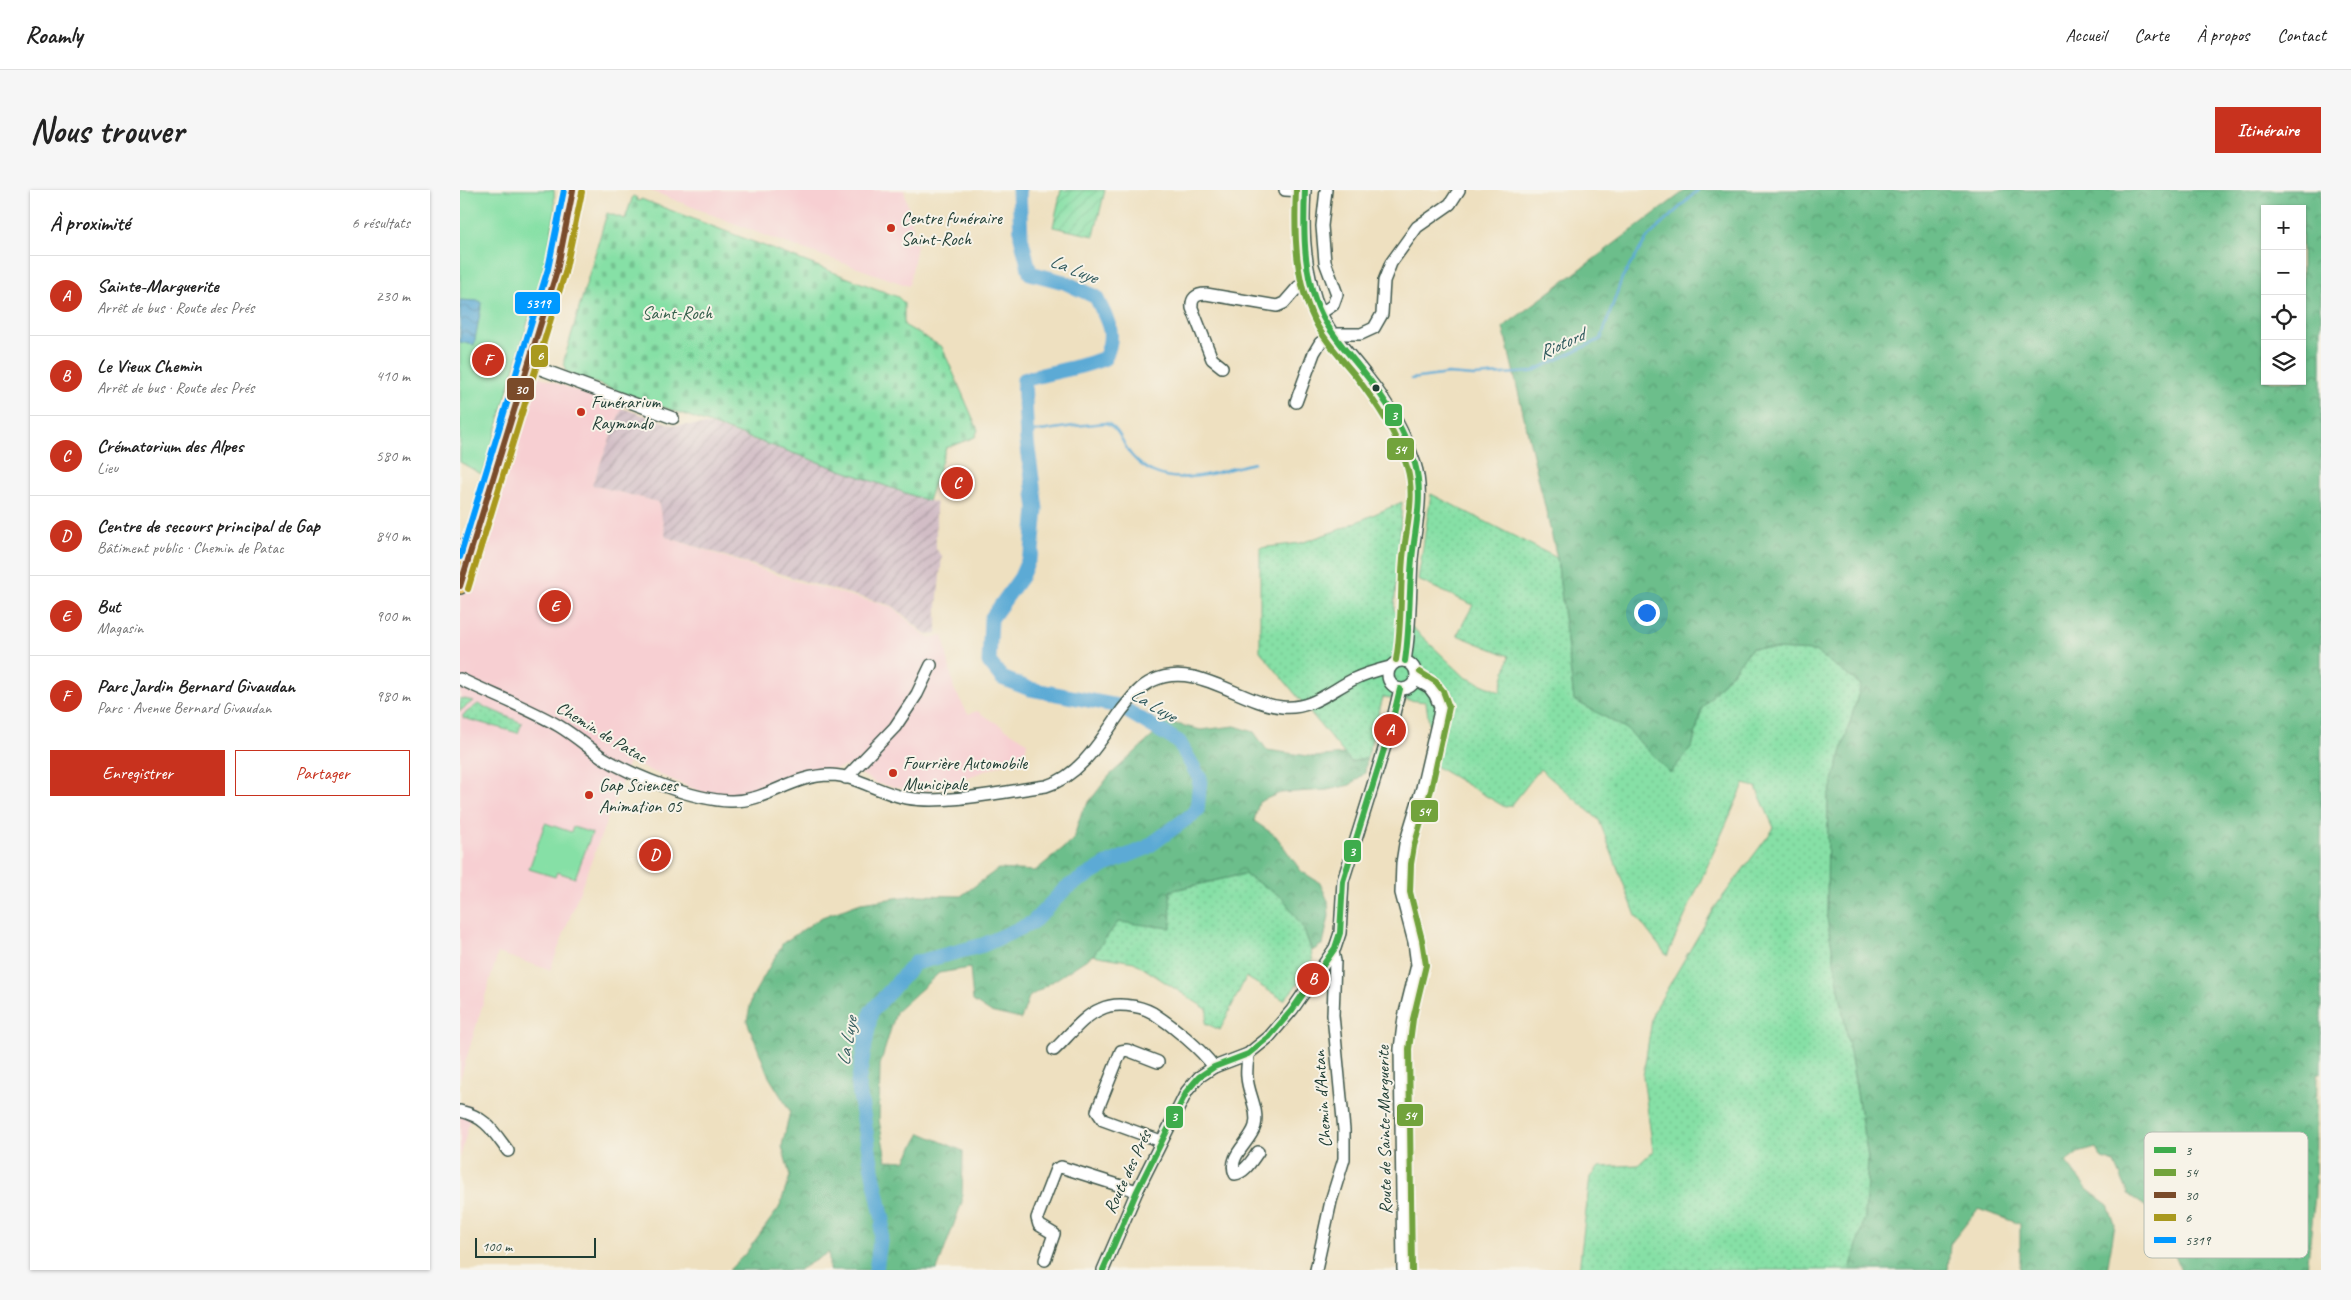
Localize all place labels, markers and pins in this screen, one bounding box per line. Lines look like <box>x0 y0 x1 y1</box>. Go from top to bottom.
place label: Centre funéraire Saint-Roch <box>901 207 1003 250</box>
marker: Centre funéraire Saint-Roch <box>885 222 897 234</box>
pin: F <box>472 341 504 379</box>
unlabelled marker <box>1371 383 1381 393</box>
place label: Funérarium Raymondo <box>591 391 661 434</box>
marker: Funérarium Raymondo <box>575 406 587 418</box>
pin: C <box>941 464 973 502</box>
pin: E <box>539 587 571 625</box>
pin: A <box>1374 711 1406 749</box>
place label: Fourrière Automobile Municipale <box>903 752 1028 795</box>
marker: Fourrière Automobile Municipale <box>887 767 899 779</box>
place label: Gap Sciences Animation 05 <box>599 774 683 817</box>
marker: Gap Sciences Animation 05 <box>583 789 595 801</box>
pin: D <box>639 836 671 874</box>
pin: B <box>1297 960 1329 998</box>

